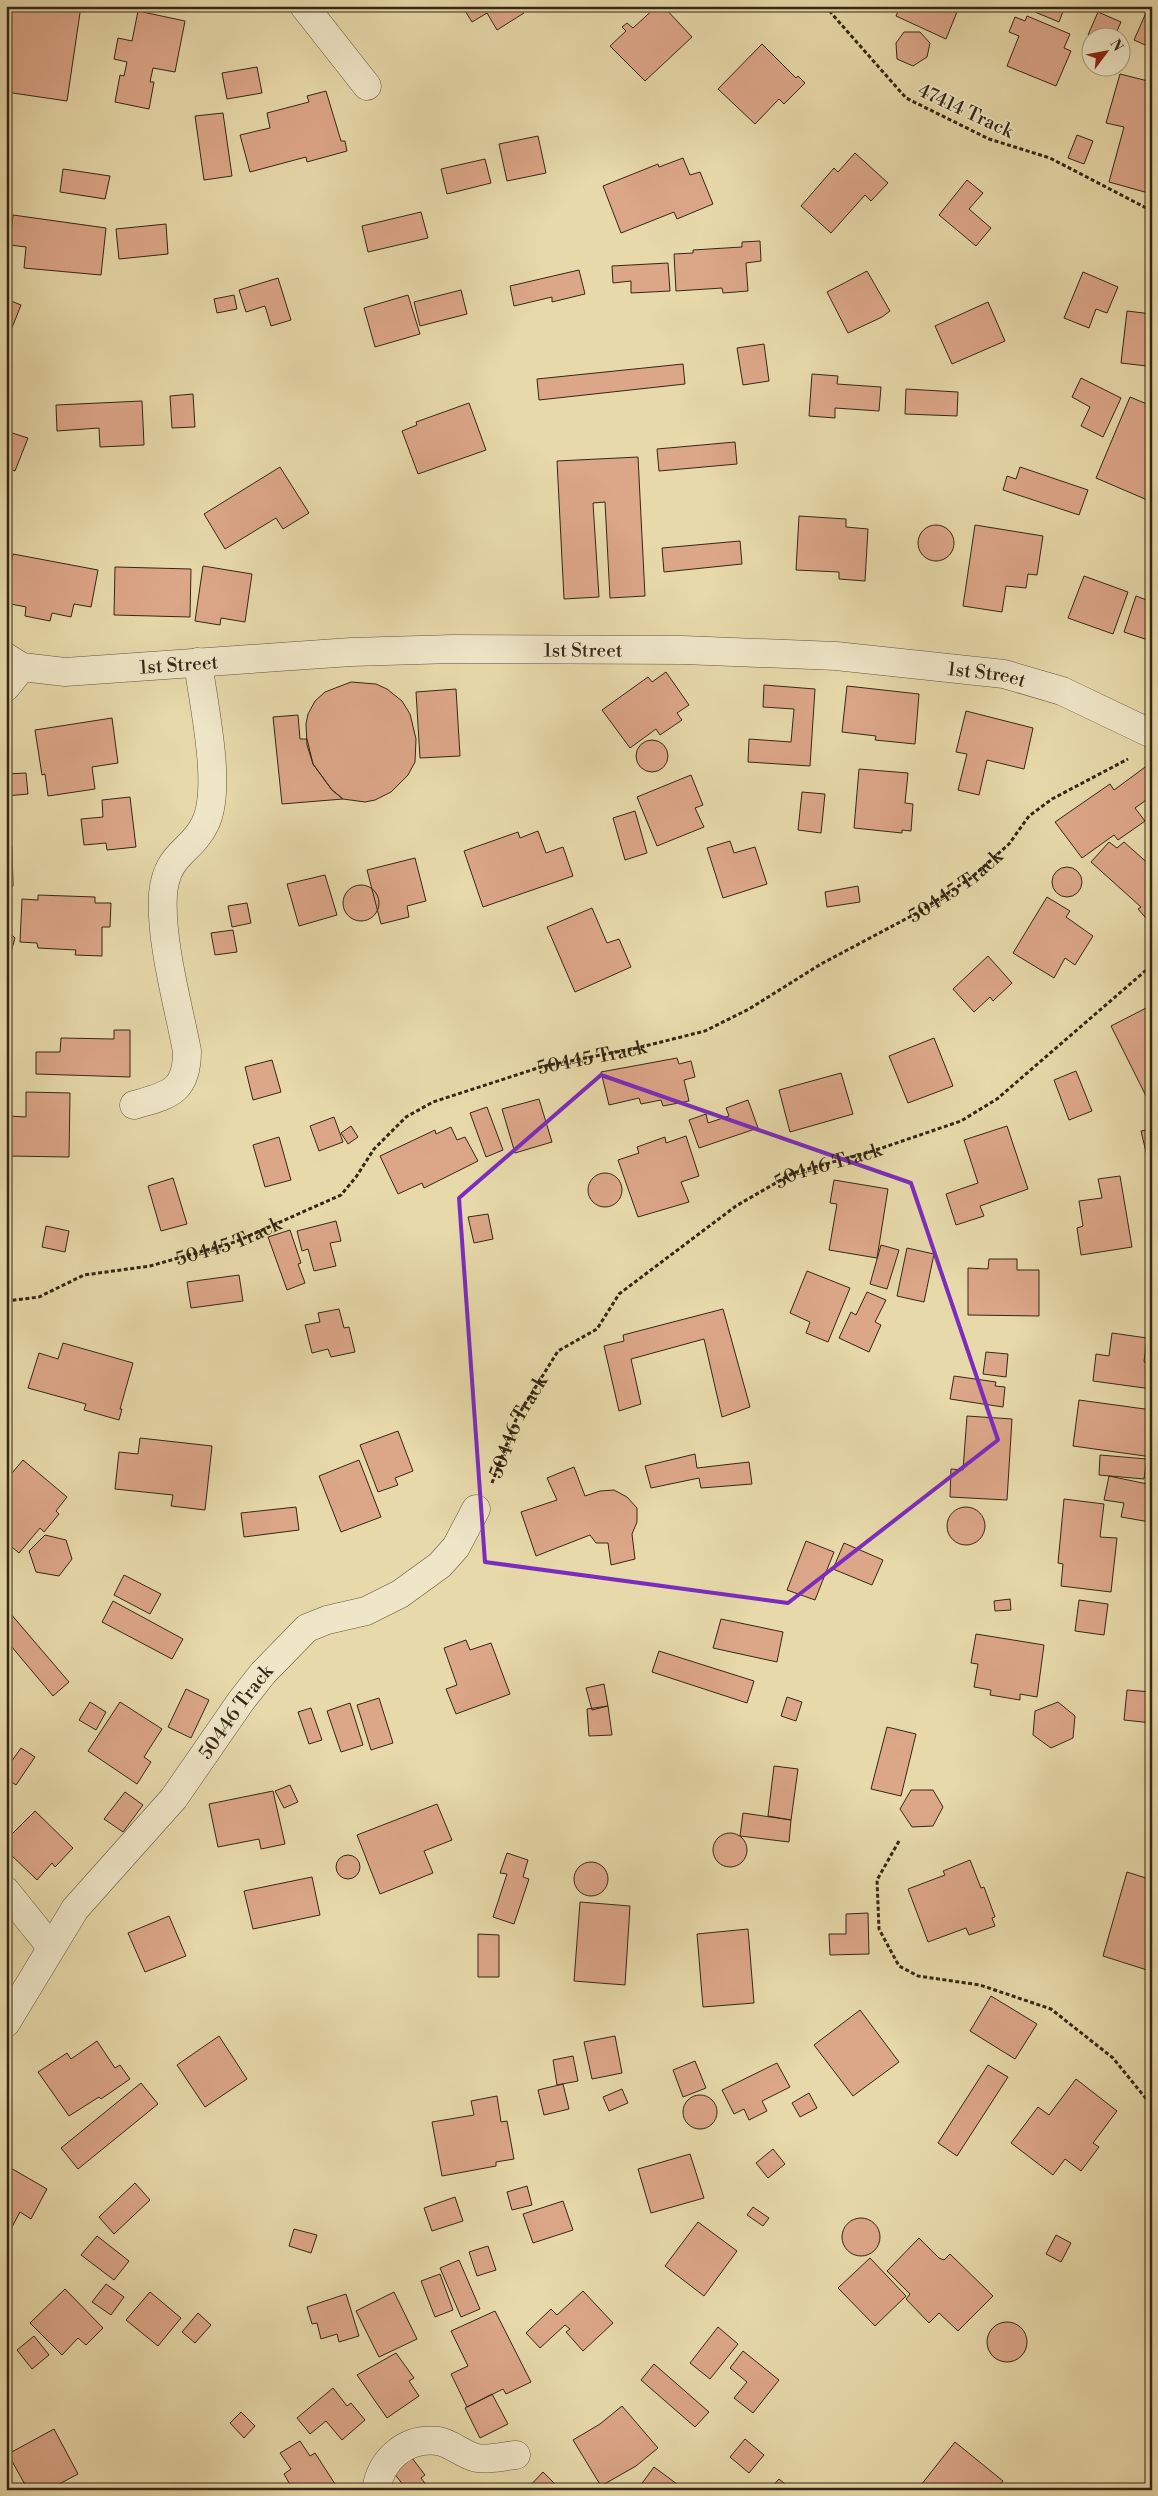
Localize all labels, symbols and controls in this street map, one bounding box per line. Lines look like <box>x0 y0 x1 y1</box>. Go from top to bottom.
north arrow <box>1080 28 1130 78</box>
text: N <box>1106 36 1127 55</box>
street label: 47414 Track <box>914 78 1018 144</box>
street label: 1st Street <box>544 638 623 663</box>
street label: 1st Street <box>138 650 219 680</box>
street label: 1st Street <box>946 657 1029 693</box>
street label: 50445 Track <box>904 844 1008 929</box>
street label: 50445 Track <box>534 1035 650 1081</box>
street label: 50446 Track <box>770 1138 886 1194</box>
street label: 50445 Track <box>173 1212 286 1271</box>
street label: 50446 Track <box>484 1370 553 1482</box>
street label: 50446 Track <box>194 1659 279 1764</box>

